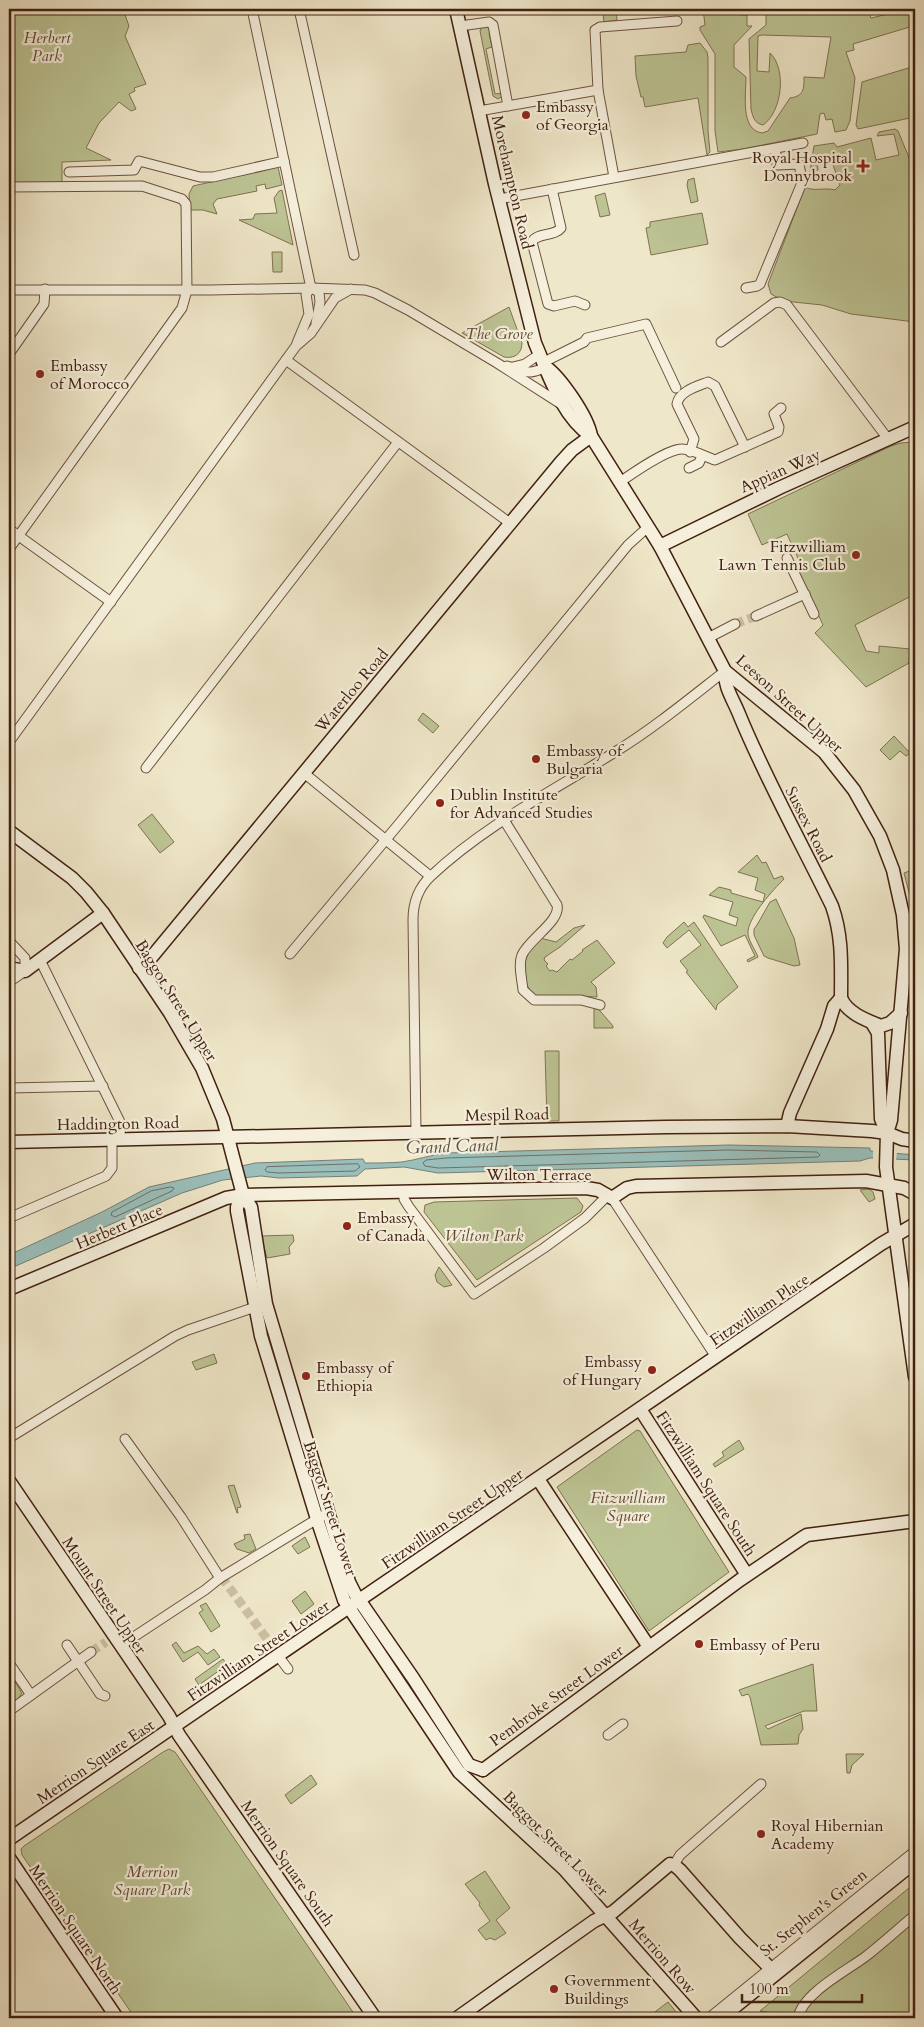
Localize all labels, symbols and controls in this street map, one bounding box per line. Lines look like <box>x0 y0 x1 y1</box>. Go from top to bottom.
park label: Herbert Park <box>23 27 71 67</box>
place label: Embassy of Georgia <box>536 96 609 136</box>
marker: Embassy of Georgia <box>520 109 532 121</box>
street label: Morehampton Road <box>486 113 538 252</box>
place label: Royal Hospital Donnybrook <box>752 147 852 187</box>
marker: Royal Hospital Donnybrook <box>856 159 870 173</box>
park label: The Grove <box>465 323 534 345</box>
place label: Embassy of Morocco <box>50 355 130 395</box>
marker: Embassy of Morocco <box>34 368 46 380</box>
street label: Appian Way <box>737 443 825 499</box>
place label: Fitzwilliam Lawn Tennis Club <box>718 536 846 576</box>
marker: Fitzwilliam Lawn Tennis Club <box>850 549 862 561</box>
street label: Waterloo Road <box>309 644 394 738</box>
street label: Leeson Street Upper <box>731 650 848 758</box>
place label: Embassy of Bulgaria <box>546 740 625 780</box>
marker: Embassy of Bulgaria <box>530 753 542 765</box>
street label: Sussex Road <box>780 783 837 866</box>
place label: Dublin Institute for Advanced Studies <box>450 784 593 824</box>
marker: Dublin Institute for Advanced Studies <box>434 797 446 809</box>
street label: Baggot Street Upper <box>130 935 223 1066</box>
street label: Mespil Road <box>465 1103 550 1127</box>
street label: Haddington Road <box>57 1112 180 1136</box>
water label: Grand Canal <box>405 1132 500 1161</box>
street label: Wilton Terrace <box>485 1164 592 1186</box>
street label: Herbert Place <box>73 1199 166 1255</box>
place label: Embassy of Canada <box>357 1207 425 1247</box>
marker: Embassy of Canada <box>341 1220 353 1232</box>
park label: Wilton Park <box>445 1225 524 1247</box>
street label: Fitzwilliam Place <box>706 1268 814 1351</box>
place label: Embassy of Hungary <box>563 1351 643 1391</box>
place label: Embassy of Ethiopia <box>316 1357 395 1397</box>
marker: Embassy of Hungary <box>646 1364 658 1376</box>
marker: Embassy of Ethiopia <box>300 1370 312 1382</box>
street label: Fitzwilliam Square South <box>651 1406 762 1561</box>
street label: Baggot Street Lower <box>298 1438 362 1579</box>
street label: Fitzwilliam Street Upper <box>377 1463 528 1575</box>
park label: Fitzwilliam Square <box>591 1487 665 1527</box>
street label: Mount Street Upper <box>57 1533 152 1659</box>
street label: Fitzwilliam Street Lower <box>183 1595 334 1707</box>
place label: Embassy of Peru <box>709 1634 821 1656</box>
marker: Embassy of Peru <box>693 1638 705 1650</box>
street label: Pembroke Street Lower <box>485 1640 628 1752</box>
street label: Merrion Square East <box>32 1714 159 1809</box>
street label: Baggot Street Lower <box>498 1786 613 1901</box>
street label: Merrion Square South <box>235 1796 339 1931</box>
place label: Royal Hibernian Academy <box>771 1815 884 1855</box>
marker: Royal Hibernian Academy <box>755 1828 767 1840</box>
street label: Merrion Square North <box>24 1860 127 1999</box>
park label: Merrion Square Park <box>114 1861 190 1901</box>
street label: St. Stephen's Green <box>755 1864 872 1962</box>
street label: Merrion Row <box>623 1914 701 1999</box>
place label: Government Buildings <box>564 1970 651 2010</box>
scale bar <box>742 1972 862 2004</box>
text: 100 m <box>749 1979 789 1999</box>
marker: Government Buildings <box>548 1983 560 1995</box>

